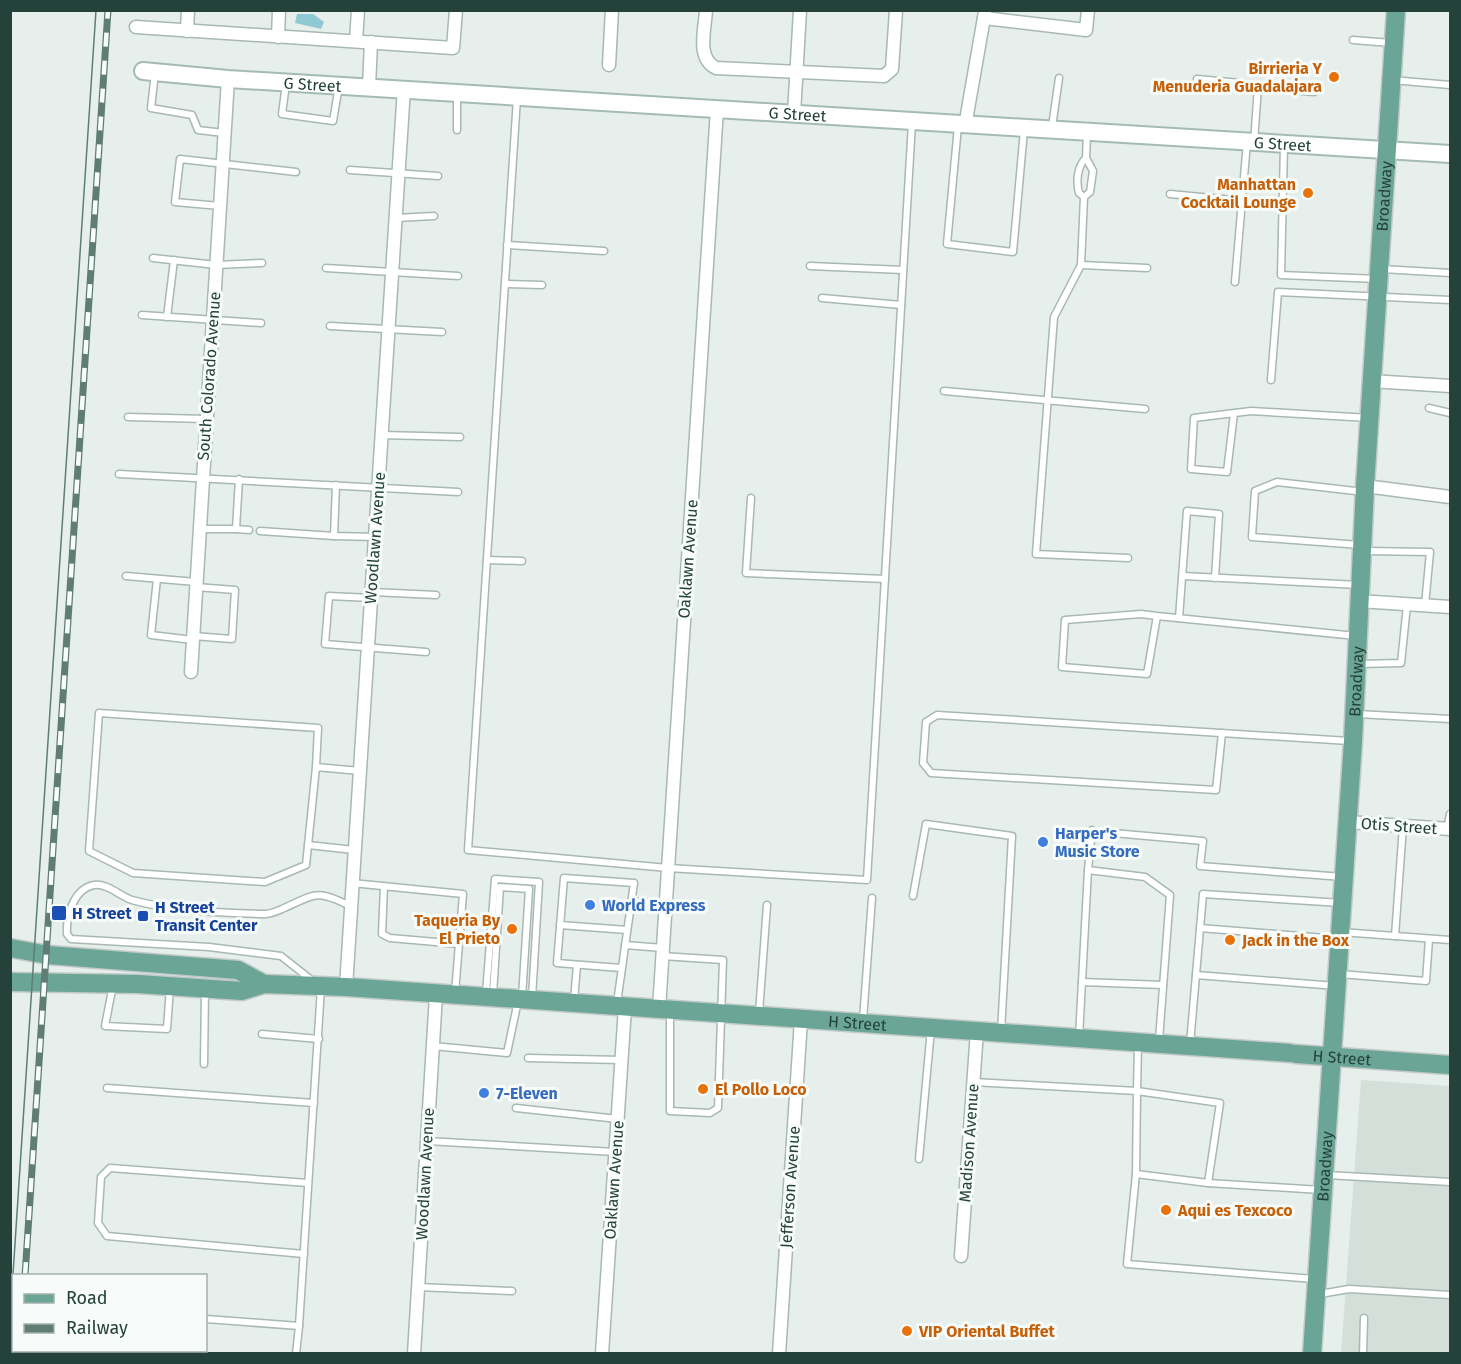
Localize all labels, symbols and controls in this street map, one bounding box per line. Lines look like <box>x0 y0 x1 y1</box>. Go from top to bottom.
place label: Birrieria Y Menuderia Guadalajara <box>1153 59 1322 96</box>
marker: Birrieria Y Menuderia Guadalajara <box>1327 70 1341 84</box>
street label: G Street <box>283 73 342 95</box>
street label: G Street <box>768 103 827 125</box>
street label: G Street <box>1253 132 1312 155</box>
street label: Broadway <box>1372 160 1396 232</box>
place label: Manhattan Cocktail Lounge <box>1181 175 1296 212</box>
marker: Manhattan Cocktail Lounge <box>1301 186 1315 200</box>
street label: South Colorado Avenue <box>194 291 224 461</box>
street label: Woodlawn Avenue <box>361 471 389 605</box>
street label: Oaklawn Avenue <box>674 499 702 619</box>
street label: Broadway <box>1345 646 1367 717</box>
street label: Otis Street <box>1360 814 1438 838</box>
place label: Harper's Music Store <box>1055 824 1140 861</box>
marker: Harper's Music Store <box>1036 835 1050 849</box>
place label: World Express <box>602 896 706 915</box>
place label: H Street Transit Center <box>155 898 258 935</box>
marker: World Express <box>583 898 597 912</box>
marker: H Street <box>50 904 68 922</box>
place label: H Street <box>72 904 132 923</box>
marker: H Street Transit Center <box>136 909 150 923</box>
place label: Taqueria By El Prieto <box>414 911 501 948</box>
marker: Taqueria By El Prieto <box>505 922 519 936</box>
place label: Jack in the Box <box>1241 931 1350 950</box>
marker: Jack in the Box <box>1223 933 1237 947</box>
street label: H Street <box>827 1011 887 1034</box>
street label: H Street <box>1312 1046 1372 1069</box>
place label: El Pollo Loco <box>715 1080 807 1099</box>
marker: El Pollo Loco <box>696 1082 710 1096</box>
street label: Madison Avenue <box>955 1083 983 1203</box>
place label: 7-Eleven <box>496 1084 558 1103</box>
marker: 7-Eleven <box>477 1086 491 1100</box>
street label: Woodlawn Avenue <box>412 1107 438 1241</box>
street label: Oaklawn Avenue <box>600 1120 628 1240</box>
street label: Jefferson Avenue <box>776 1125 804 1249</box>
street label: Broadway <box>1313 1130 1336 1202</box>
place label: Aqui es Texcoco <box>1177 1201 1293 1220</box>
marker: Aqui es Texcoco <box>1159 1203 1173 1217</box>
legend <box>12 1274 207 1352</box>
text: Road <box>66 1287 108 1309</box>
text: Railway <box>66 1317 128 1339</box>
place label: VIP Oriental Buffet <box>918 1322 1055 1341</box>
marker: VIP Oriental Buffet <box>900 1324 914 1338</box>

